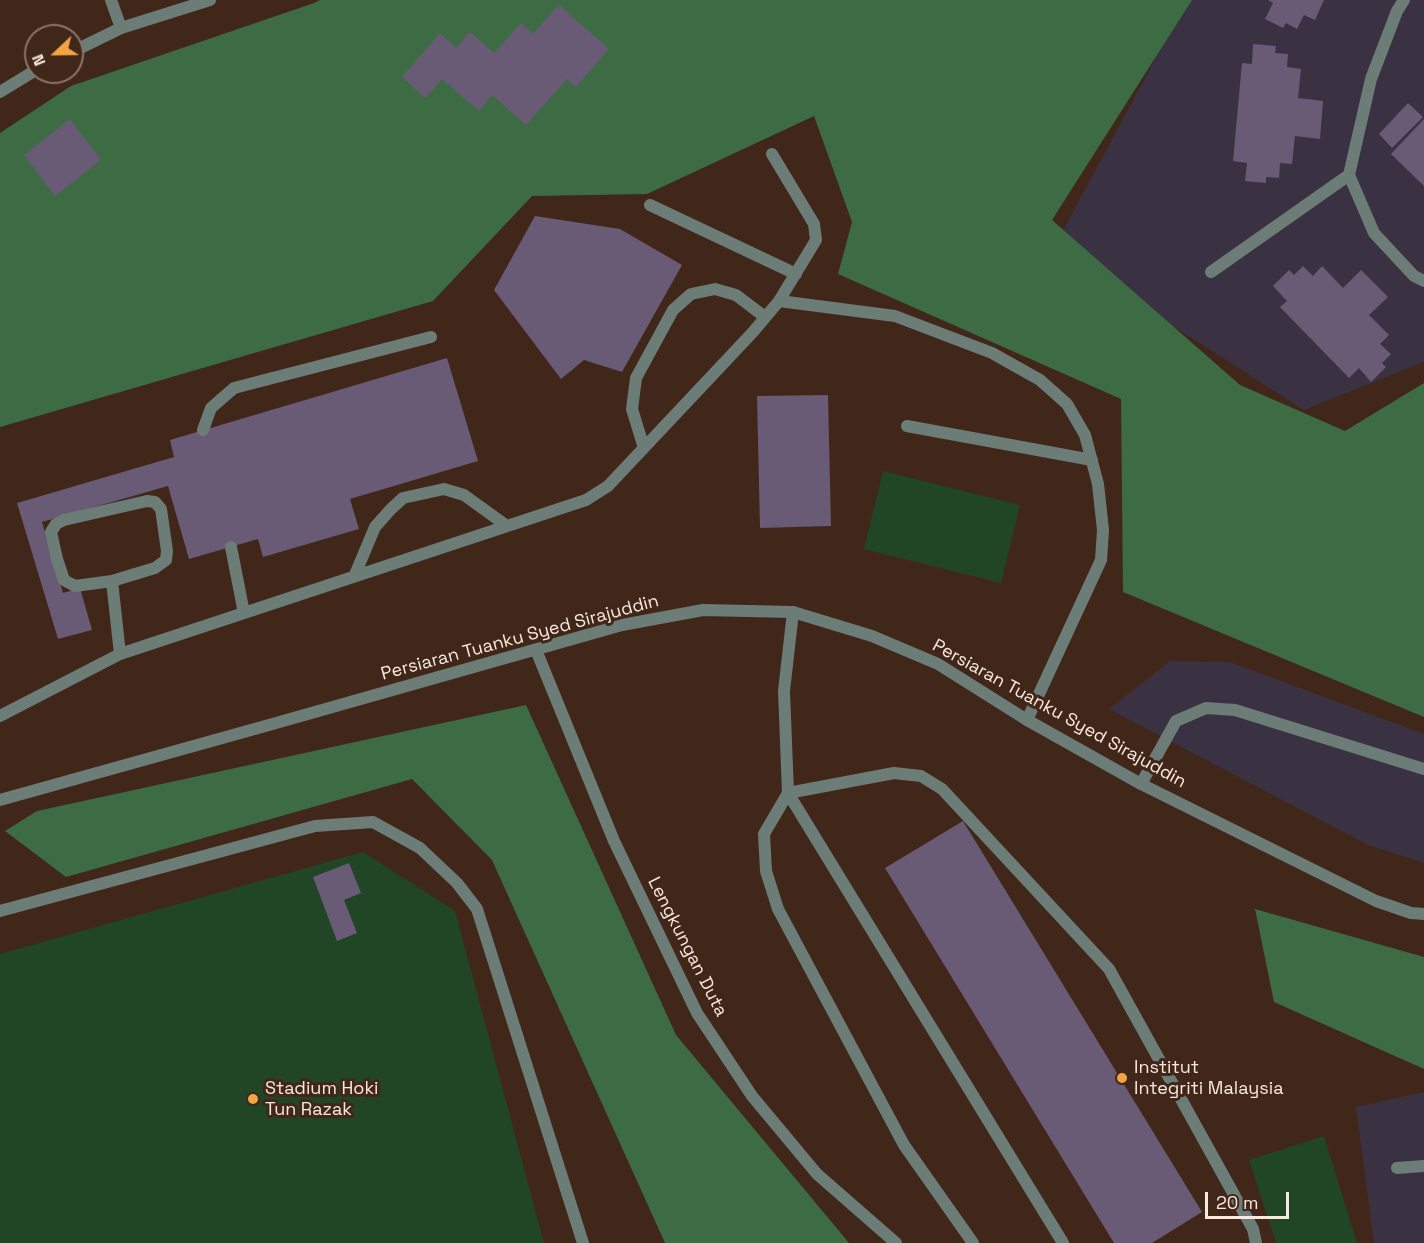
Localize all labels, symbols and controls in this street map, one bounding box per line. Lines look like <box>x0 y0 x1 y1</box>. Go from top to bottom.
north arrow <box>24 24 84 84</box>
text: N <box>27 51 50 69</box>
street label: Persiaran Tuanku Syed Sirajuddin <box>379 590 661 686</box>
street label: Persiaran Tuanku Syed Sirajuddin <box>928 635 1190 793</box>
street label: Lengkungan Duta <box>642 874 732 1020</box>
place label: Institut Integriti Malaysia <box>1134 1057 1284 1100</box>
marker: Institut Integriti Malaysia <box>1115 1071 1129 1085</box>
place label: Stadium Hoki Tun Razak <box>265 1078 379 1120</box>
marker: Stadium Hoki Tun Razak <box>246 1092 260 1106</box>
scale bar <box>1208 1180 1292 1218</box>
text: 20 m <box>1216 1191 1259 1214</box>

